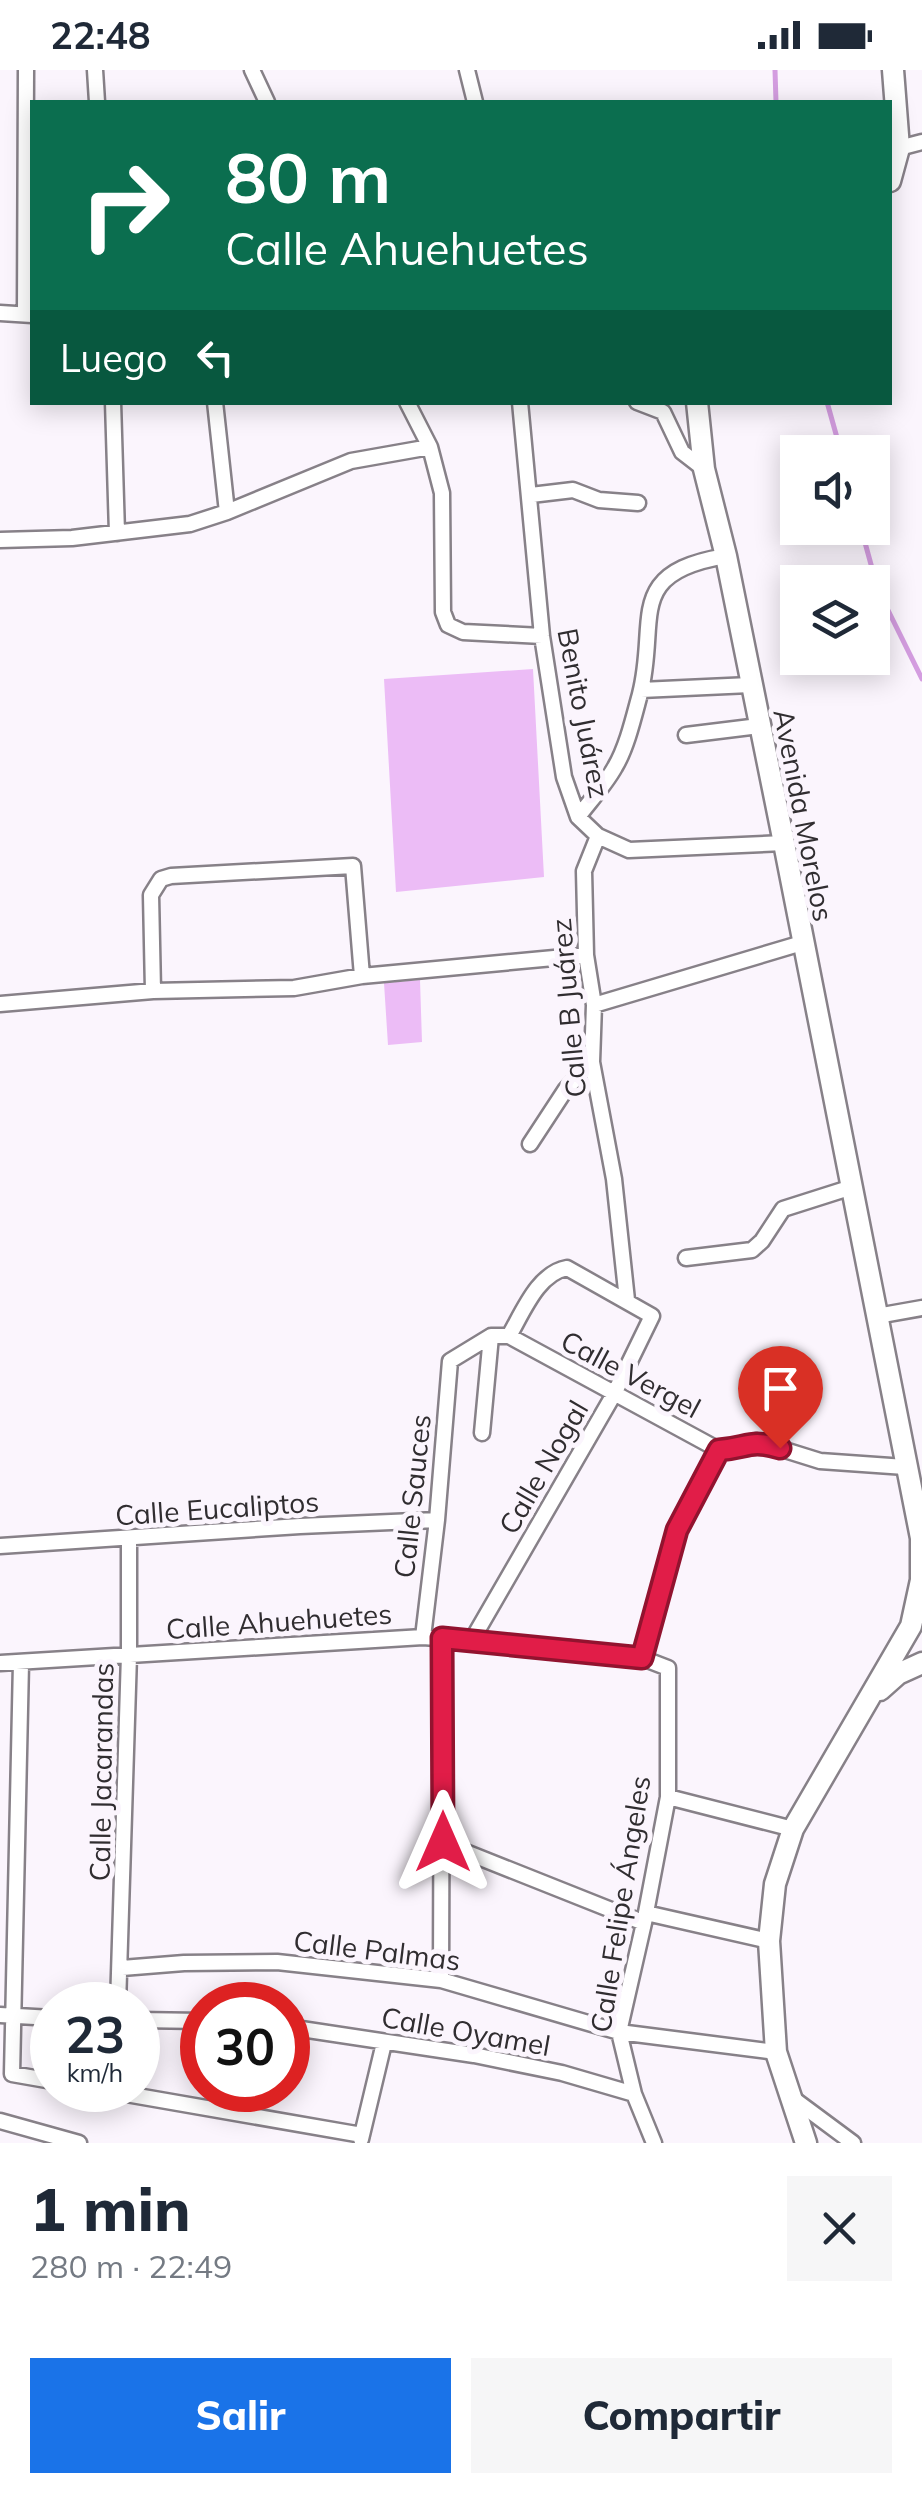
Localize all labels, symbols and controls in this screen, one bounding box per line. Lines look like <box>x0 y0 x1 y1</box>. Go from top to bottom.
text: 22:48 <box>50 11 151 59</box>
text: 80 m <box>225 133 391 221</box>
icon: right <box>60 140 190 270</box>
text: Calle Ahuehuetes <box>225 220 589 276</box>
icon: left <box>188 330 243 385</box>
text: Luego <box>60 334 168 382</box>
map controls <box>780 435 890 675</box>
button: sound <box>780 435 890 545</box>
button: layers <box>780 565 890 675</box>
street label: Benito Juárez <box>550 625 618 801</box>
street label: Avenida Morelos <box>766 706 842 924</box>
street label: Calle B Juárez <box>543 917 593 1099</box>
street label: Calle Vergel <box>555 1323 707 1425</box>
pin <box>738 1346 823 1449</box>
icon: arrive <box>753 1361 808 1416</box>
street label: Calle Nogal <box>491 1394 595 1540</box>
street label: Calle Sauces <box>386 1412 438 1580</box>
street label: Calle Eucaliptos <box>114 1483 320 1533</box>
street label: Calle Ahuehuetes <box>165 1596 393 1646</box>
street label: Calle Jacarandas <box>82 1662 120 1882</box>
street label: Calle Felipe Ángeles <box>582 1773 658 2035</box>
position arrow <box>391 1790 495 1894</box>
street label: Calle Palmas <box>292 1922 462 1978</box>
speed limit sign: 30 <box>180 1982 310 2112</box>
street label: Calle Oyamel <box>379 1999 553 2063</box>
text: 23 <box>65 2003 125 2066</box>
text: km/h <box>67 2057 123 2088</box>
text: 1 min <box>30 2171 191 2246</box>
button: close <box>787 2176 892 2281</box>
text: 280 m · 22:49 <box>30 2246 232 2286</box>
button: Salir <box>30 2358 451 2473</box>
button: Compartir <box>471 2358 892 2473</box>

